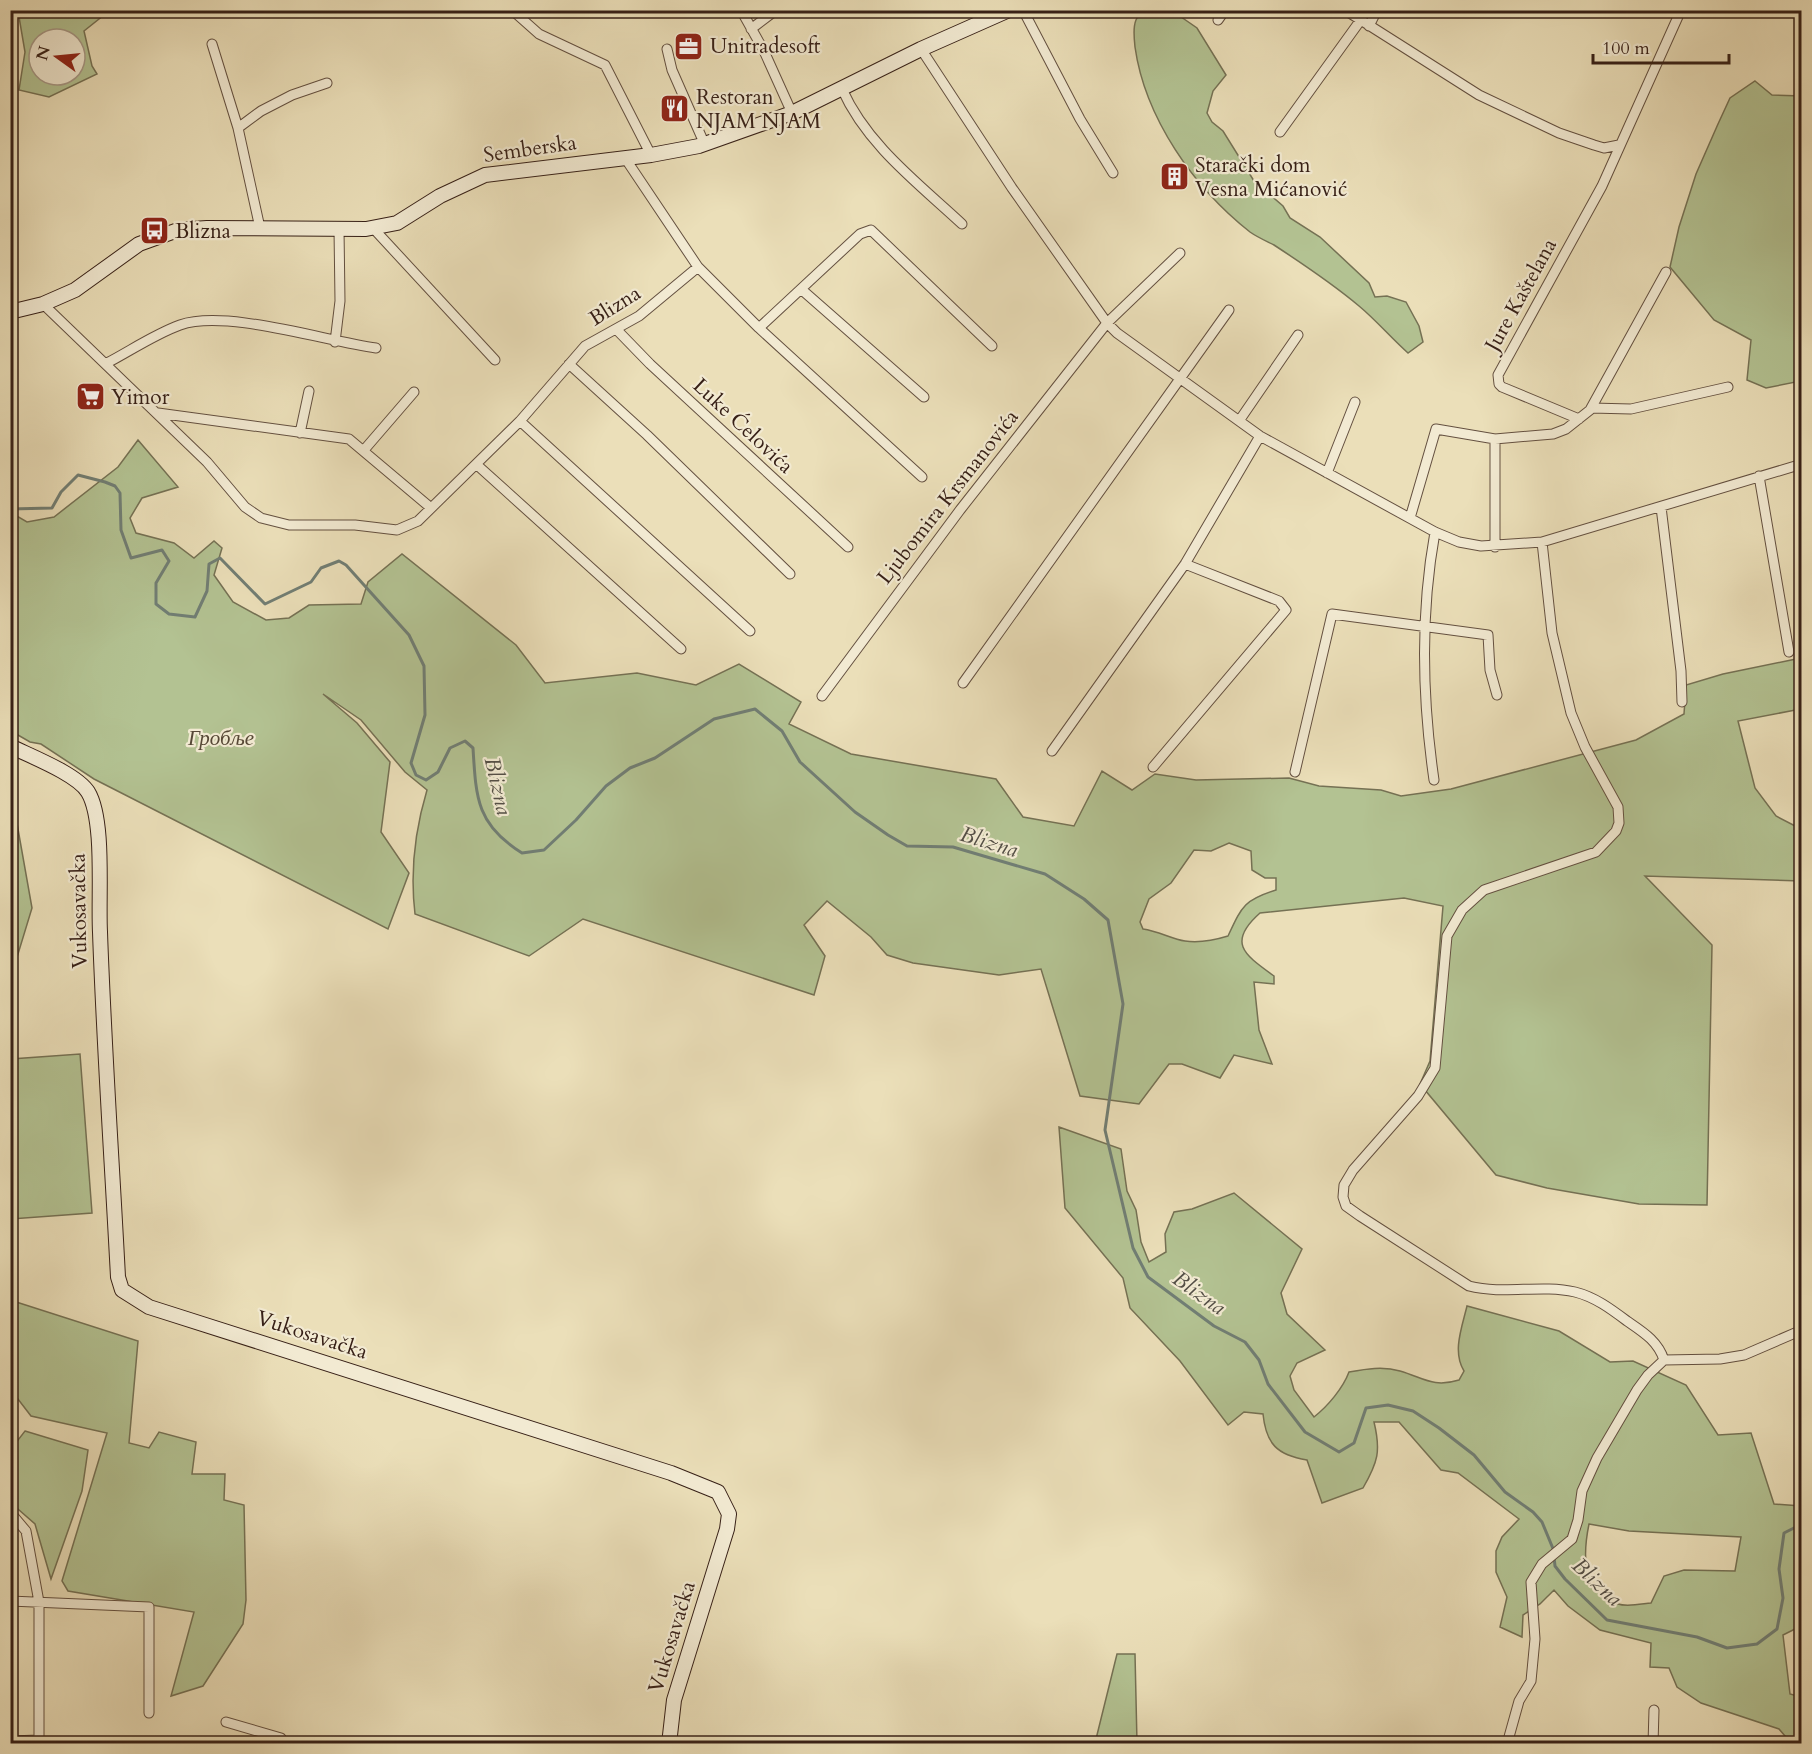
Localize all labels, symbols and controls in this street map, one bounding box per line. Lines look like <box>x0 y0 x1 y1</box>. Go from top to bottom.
north arrow <box>27 27 87 87</box>
scale bar <box>1593 27 1730 65</box>
office icon: Unitradesoft <box>673 30 705 62</box>
place label: Unitradesoft <box>710 32 821 61</box>
text: 100 m <box>1602 36 1650 61</box>
text: N <box>31 44 56 63</box>
place label: Restoran NJAM NJAM <box>696 83 821 136</box>
restaurant icon: Restoran NJAM NJAM <box>659 93 691 125</box>
street label: Semberska <box>482 128 578 170</box>
place label: Starački dom Vesna Mićanović <box>1195 151 1347 204</box>
building icon: Starački dom Vesna Mićanović <box>1158 161 1190 193</box>
bus stop icon: Blizna <box>138 215 170 247</box>
place label: Blizna <box>175 217 231 246</box>
street label: Jure Kaštelana <box>1477 233 1564 359</box>
street label: Blizna <box>584 279 646 333</box>
street label: Luke Ćelovića <box>686 371 800 480</box>
supermarket icon: Yimor <box>74 381 106 413</box>
place label: Yimor <box>111 383 170 412</box>
street label: Ljubomira Krsmanovića <box>871 404 1025 590</box>
park label: Гробље <box>187 724 254 753</box>
water label: Blizna <box>477 754 519 818</box>
water label: Blizna <box>956 819 1022 865</box>
street label: Vukosavačka <box>63 853 95 969</box>
water label: Blizna <box>1166 1264 1232 1322</box>
street label: Vukosavačka <box>253 1303 371 1367</box>
water label: Blizna <box>1565 1551 1629 1613</box>
street label: Vukosavačka <box>641 1578 703 1696</box>

